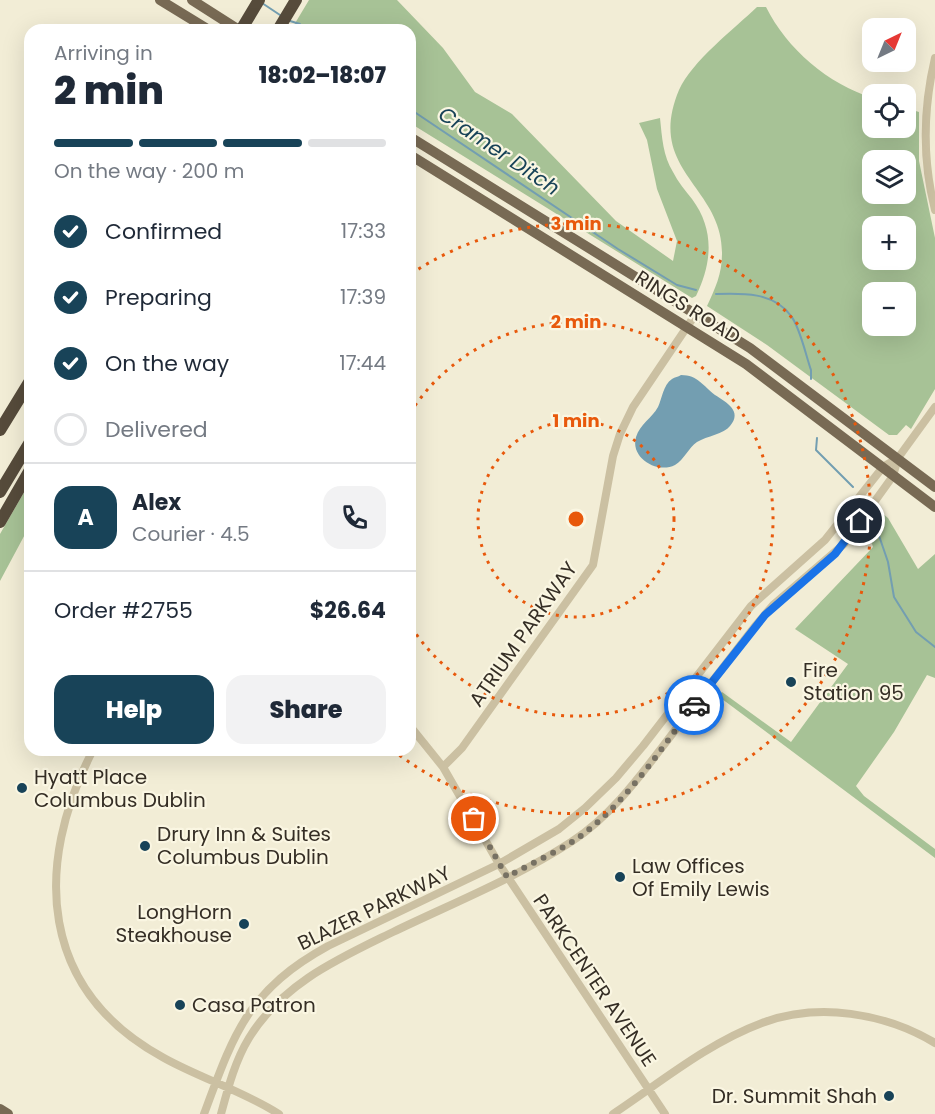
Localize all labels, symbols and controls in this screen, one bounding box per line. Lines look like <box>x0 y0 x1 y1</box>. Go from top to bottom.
north arrow <box>862 18 916 72</box>
map controls <box>862 18 916 336</box>
text: Arriving in <box>54 39 153 67</box>
text: 18:02–18:07 <box>259 60 386 91</box>
text: 2 min <box>54 63 164 118</box>
button: locate <box>862 84 916 138</box>
water label: Cramer Ditch <box>433 99 566 202</box>
button: layers <box>862 150 916 204</box>
text: On the way · 200 m <box>54 157 244 185</box>
text: 3 min <box>550 211 602 236</box>
icon: check <box>54 215 87 248</box>
text: Confirmed <box>105 216 222 247</box>
button: + <box>862 216 916 270</box>
text: 17:33 <box>341 217 386 245</box>
street label: RINGS ROAD <box>630 264 746 350</box>
icon: check <box>54 281 87 314</box>
text: Preparing <box>105 282 212 313</box>
button: − <box>862 282 916 336</box>
text: 17:39 <box>340 283 386 311</box>
text: 2 min <box>551 309 601 334</box>
icon: check <box>54 347 87 380</box>
text: On the way <box>105 348 229 379</box>
text: 17:44 <box>339 349 386 377</box>
text: 1 min <box>552 408 600 433</box>
text: Delivered <box>105 414 208 445</box>
button: phone <box>323 486 386 549</box>
text: Alex <box>132 487 181 518</box>
pin <box>834 495 885 546</box>
text: A <box>77 502 94 533</box>
icon: home <box>843 504 876 537</box>
centre of rings <box>566 509 586 529</box>
text: Courier · 4.5 <box>132 520 250 548</box>
street label: ATRIUM PARKWAY <box>462 556 584 712</box>
text: Order #2755 <box>54 595 193 626</box>
text: $26.64 <box>310 595 386 626</box>
place label: Fire Station 95 <box>803 656 904 707</box>
button: Help <box>54 675 214 744</box>
button: Share <box>226 675 386 744</box>
courier <box>664 675 724 735</box>
marker: Fire Station 95 <box>784 675 798 689</box>
icon: car <box>678 689 711 722</box>
place label: Hyatt Place Columbus Dublin <box>34 763 206 814</box>
marker: Hyatt Place Columbus Dublin <box>15 781 29 795</box>
pin <box>448 793 499 844</box>
icon: bag <box>457 802 490 835</box>
place label: Drury Inn & Suites Columbus Dublin <box>157 820 331 871</box>
marker: Drury Inn & Suites Columbus Dublin <box>138 839 152 853</box>
place label: Law Offices Of Emily Lewis <box>632 852 770 903</box>
street label: BLAZER PARKWAY <box>293 859 455 957</box>
marker: Law Offices Of Emily Lewis <box>613 870 627 884</box>
street label: PARKCENTER AVENUE <box>527 888 663 1072</box>
place label: LongHorn Steakhouse <box>116 898 232 949</box>
marker: LongHorn Steakhouse <box>237 917 251 931</box>
place label: Casa Patron <box>192 991 316 1019</box>
marker: Casa Patron <box>173 998 187 1012</box>
place label: Dr. Summit Shah <box>712 1082 877 1110</box>
marker: Dr. Summit Shah <box>882 1089 896 1103</box>

